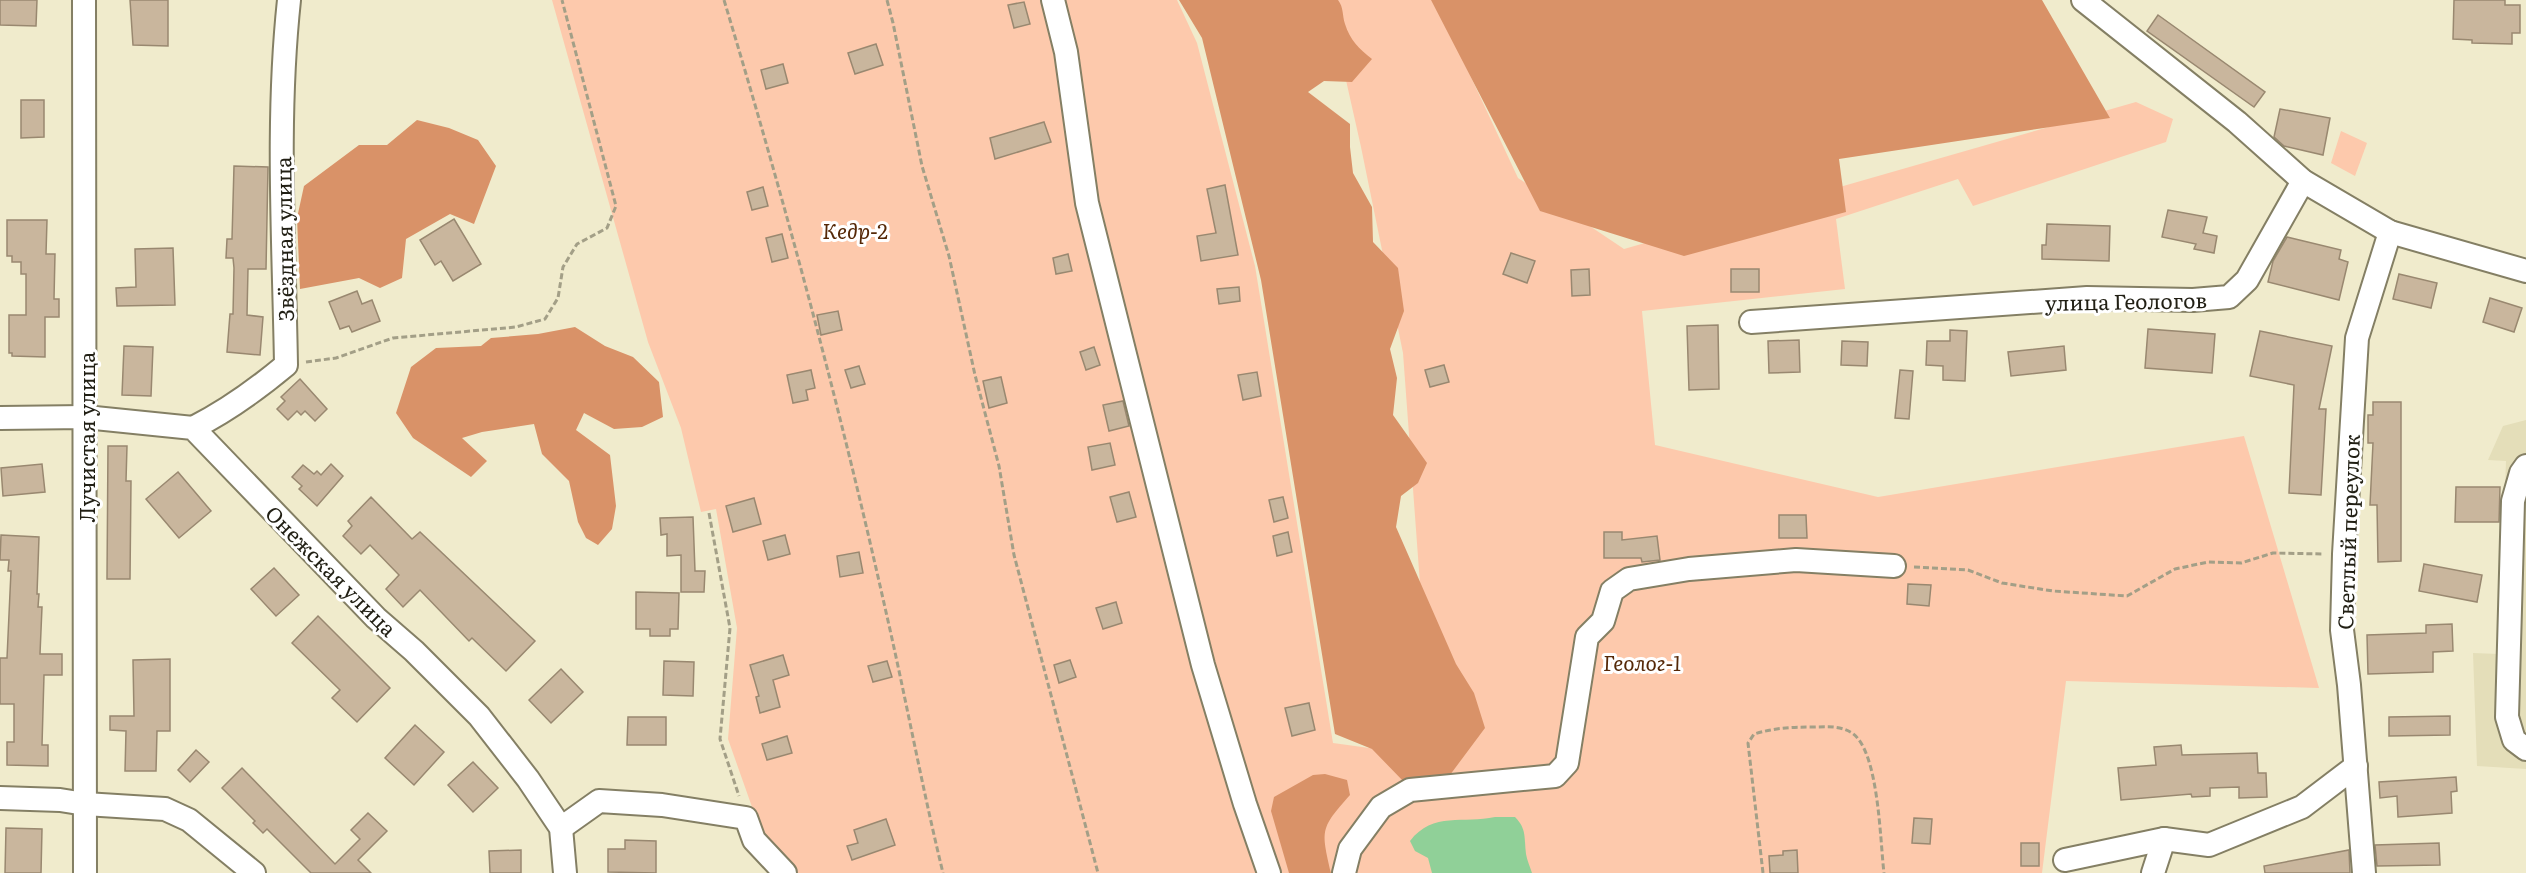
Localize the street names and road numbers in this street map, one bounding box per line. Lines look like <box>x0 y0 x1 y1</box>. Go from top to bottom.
street label: Звёздная улица <box>266 156 300 322</box>
street label: улица Геологов <box>2045 283 2207 317</box>
street label: Лучистая улица <box>70 351 101 522</box>
street label: Светлый переулок <box>2328 433 2366 630</box>
street label: Онежская улица <box>259 497 405 643</box>

